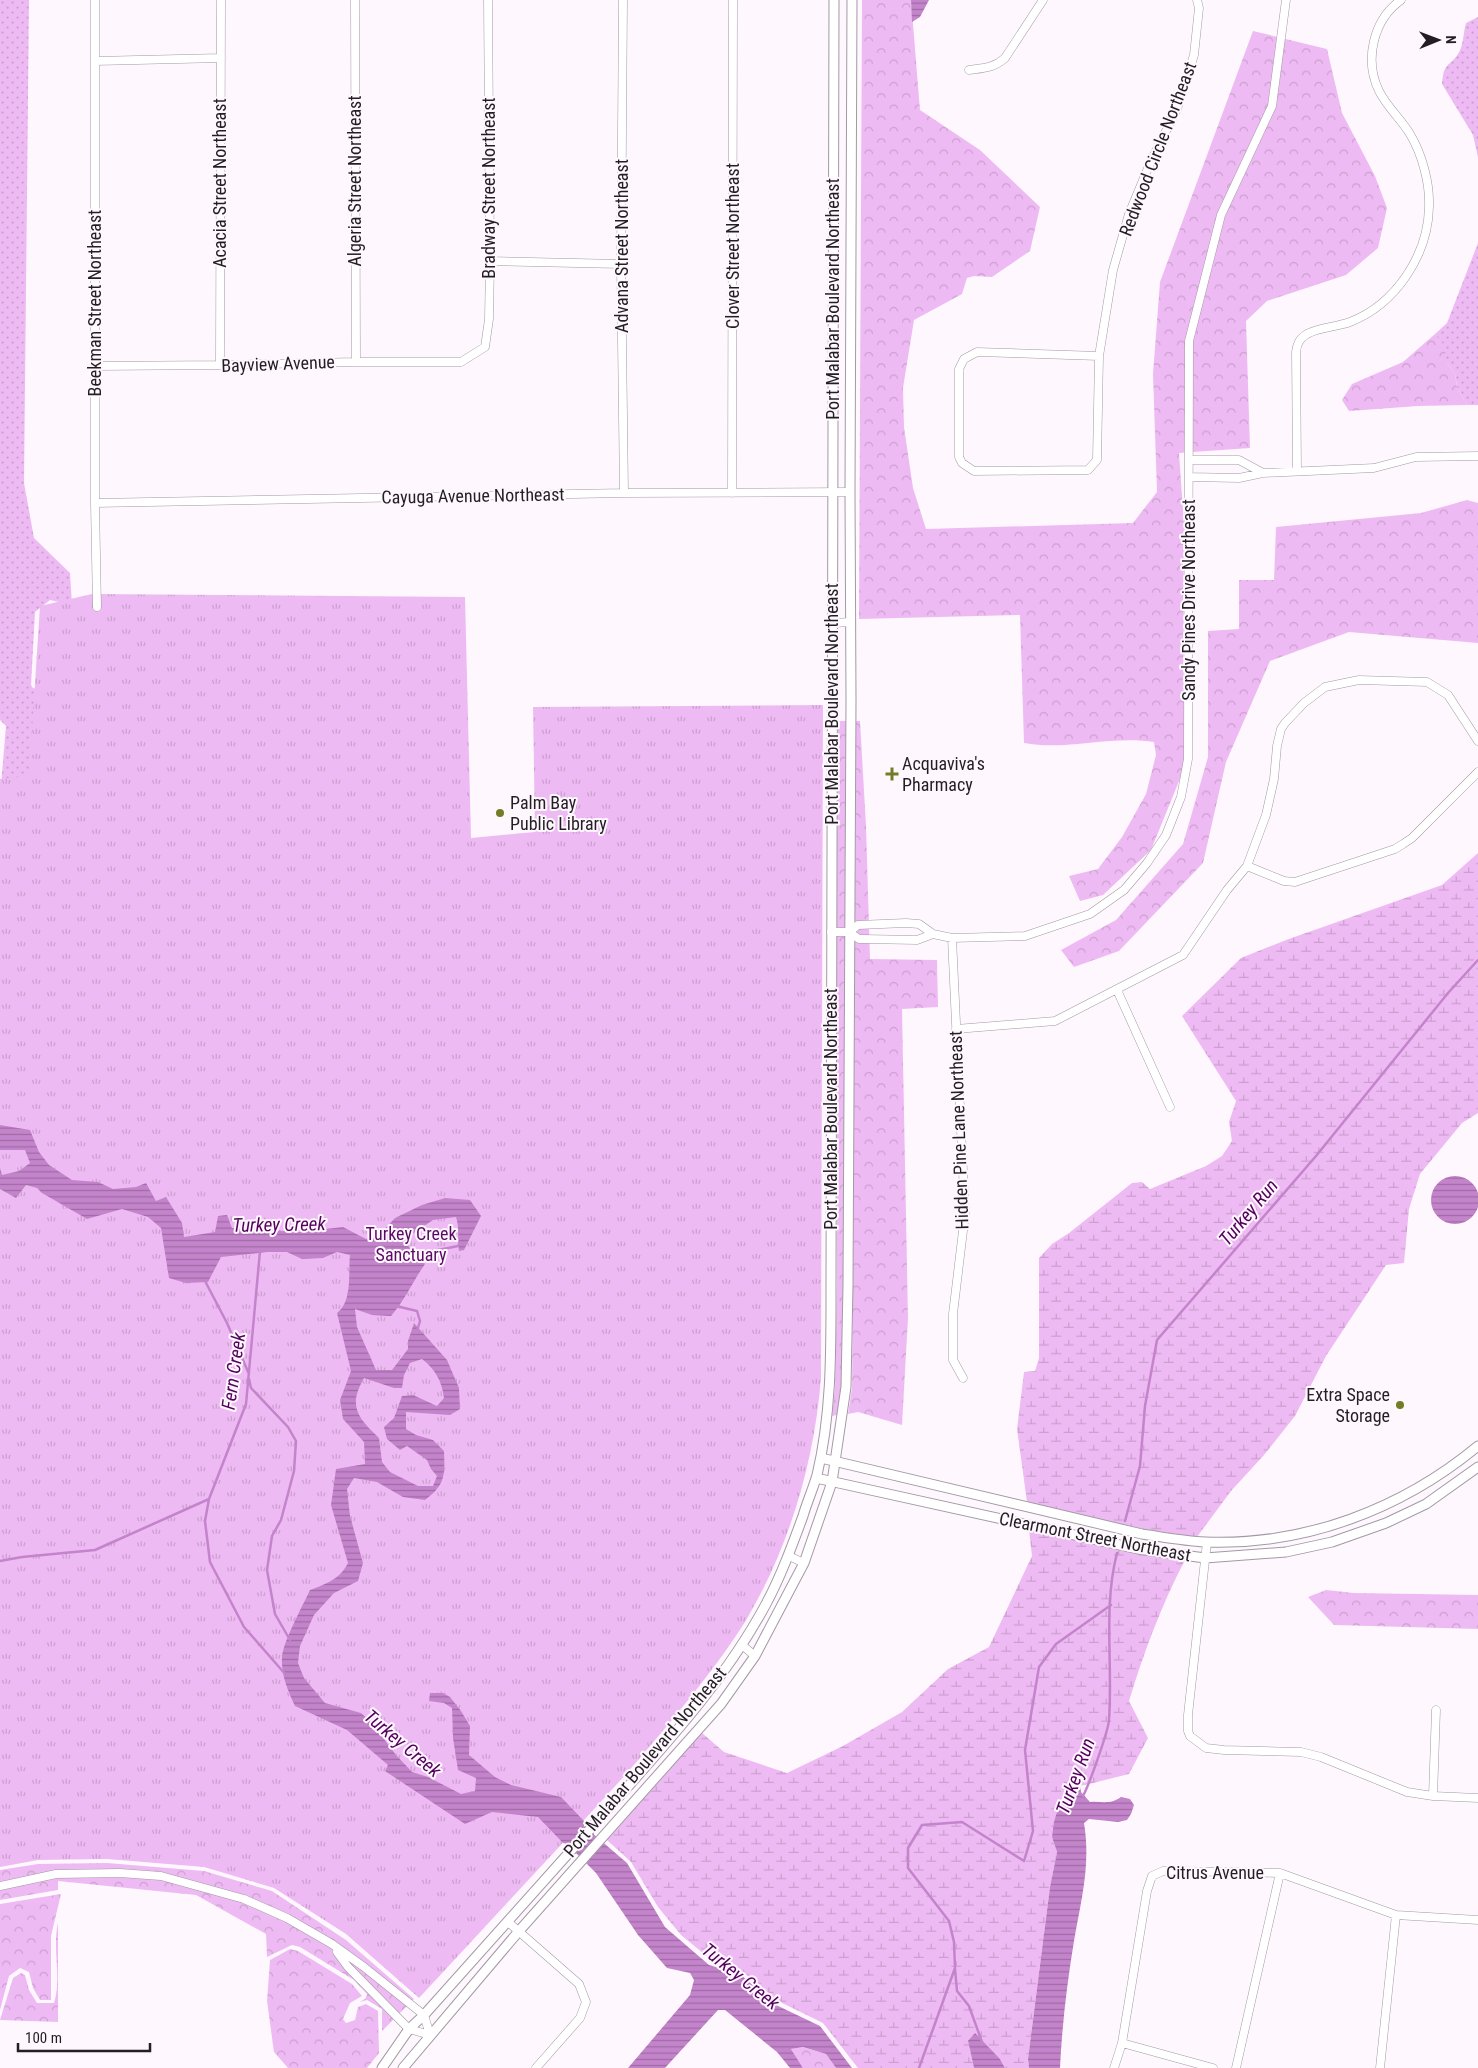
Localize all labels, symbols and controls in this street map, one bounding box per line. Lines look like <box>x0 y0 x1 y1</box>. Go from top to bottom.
north arrow <box>1413 15 1463 65</box>
text: N <box>1443 35 1459 44</box>
street label: Redwood Circle Northeast <box>1115 59 1201 239</box>
street label: Algeria Street Northeast <box>344 95 365 267</box>
street label: Bradway Street Northeast <box>478 97 499 279</box>
street label: Acacia Street Northeast <box>209 98 230 268</box>
street label: Advana Street Northeast <box>611 159 632 333</box>
street label: Clover Street Northeast <box>722 163 743 329</box>
street label: Port Malabar Boulevard Northeast <box>822 178 843 420</box>
street label: Beekman Street Northeast <box>84 210 105 396</box>
street label: Bayview Avenue <box>221 351 335 376</box>
street label: Cayuga Avenue Northeast <box>381 483 565 508</box>
street label: Sandy Pines Drive Northeast <box>1178 499 1199 701</box>
street label: Port Malabar Boulevard Northeast <box>821 583 842 825</box>
place label: Acquaviva's Pharmacy <box>902 753 985 795</box>
marker: Acquaviva's Pharmacy <box>886 768 898 780</box>
place label: Palm Bay Public Library <box>510 792 607 834</box>
marker: Palm Bay Public Library <box>494 807 506 819</box>
street label: Port Malabar Boulevard Northeast <box>820 988 841 1230</box>
street label: Hidden Pine Lane Northeast <box>945 1030 972 1230</box>
water label: Turkey Run <box>1214 1174 1283 1250</box>
water label: Turkey Creek <box>232 1212 327 1237</box>
park label: Turkey Creek Sanctuary <box>365 1223 457 1265</box>
water label: Fern Creek <box>217 1330 250 1411</box>
place label: Extra Space Storage <box>1306 1384 1390 1426</box>
marker: Extra Space Storage <box>1394 1399 1406 1411</box>
street label: Clearmont Street Northeast <box>998 1508 1193 1565</box>
street label: Port Malabar Boulevard Northeast <box>559 1662 730 1861</box>
water label: Turkey Creek <box>360 1705 446 1783</box>
water label: Turkey Run <box>1051 1735 1100 1817</box>
street label: Citrus Avenue <box>1166 1862 1264 1883</box>
water label: Turkey Creek <box>697 1938 785 2015</box>
scale bar <box>18 2020 150 2052</box>
text: 100 m <box>25 2029 62 2047</box>

